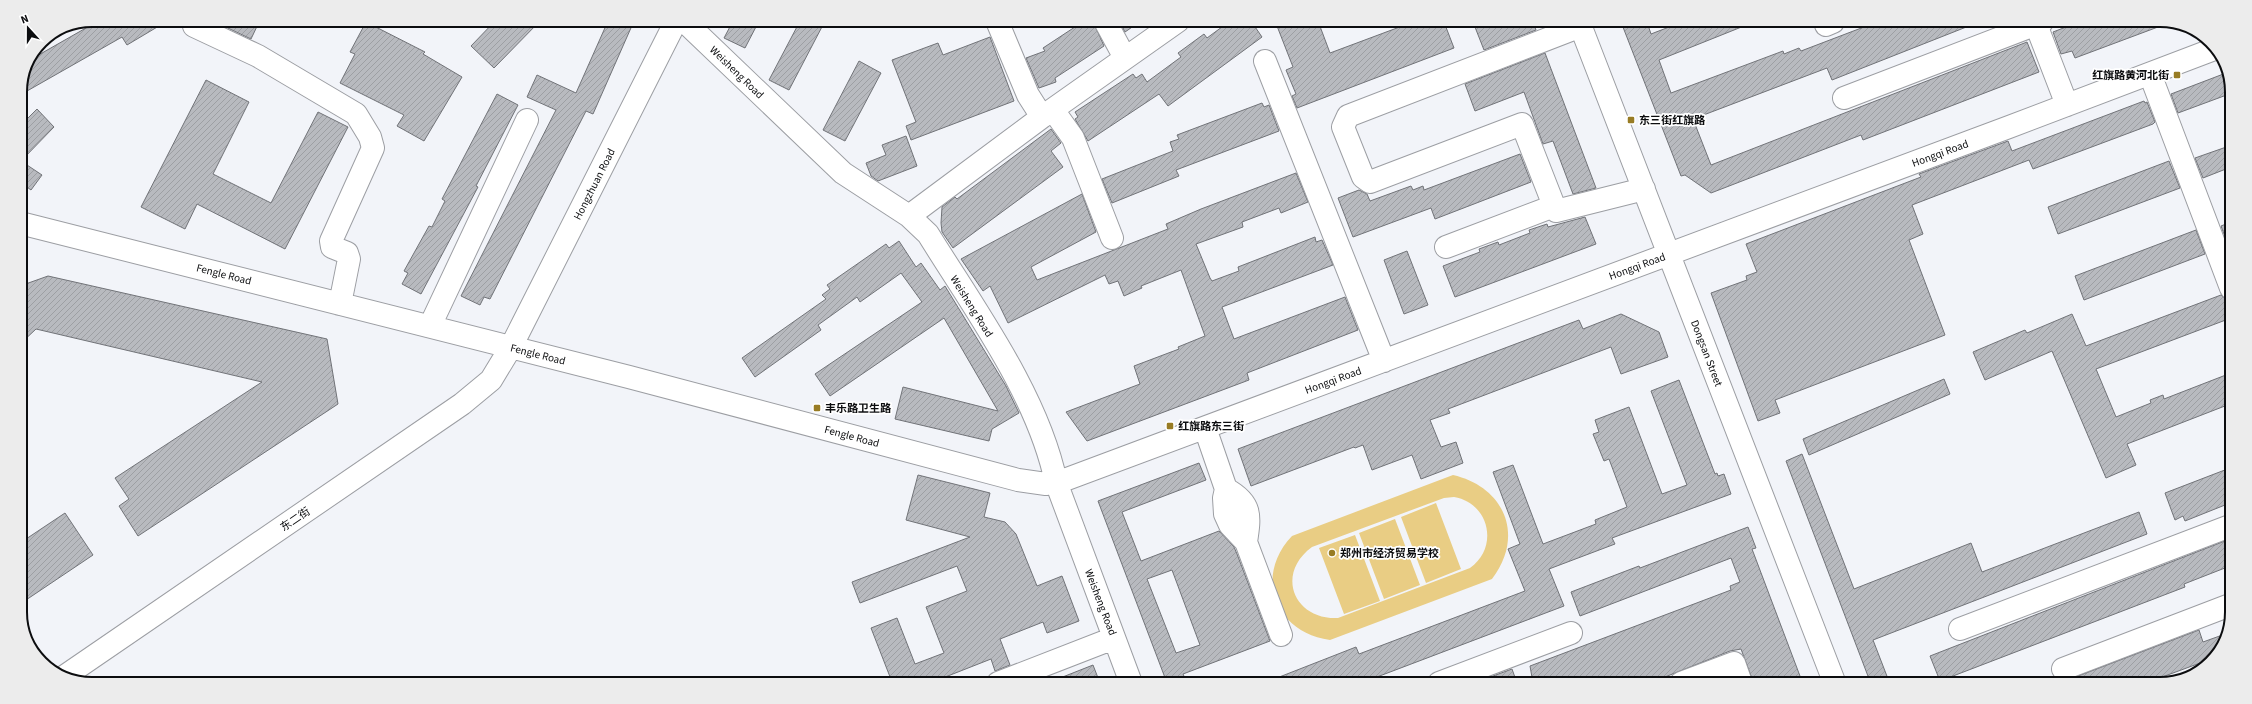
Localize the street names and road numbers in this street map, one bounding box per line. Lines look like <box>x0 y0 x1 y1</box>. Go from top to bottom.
street label: Weisheng Road <box>706 43 767 102</box>
street label: Hongqi Road <box>1910 136 1971 171</box>
street label: Hongzhuan Road <box>570 146 619 223</box>
street label: Hongqi Road <box>1607 249 1668 284</box>
street label: Fengle Road <box>195 260 253 289</box>
street label: Weisheng Road <box>947 273 997 340</box>
street label: Dongsan Street <box>1687 318 1726 389</box>
street label: Fengle Road <box>509 340 567 369</box>
street label: Hongqi Road <box>1303 363 1364 398</box>
street label: Fengle Road <box>823 422 881 451</box>
street label: 东二街 <box>277 504 313 535</box>
street label: Weisheng Road <box>1081 567 1120 638</box>

